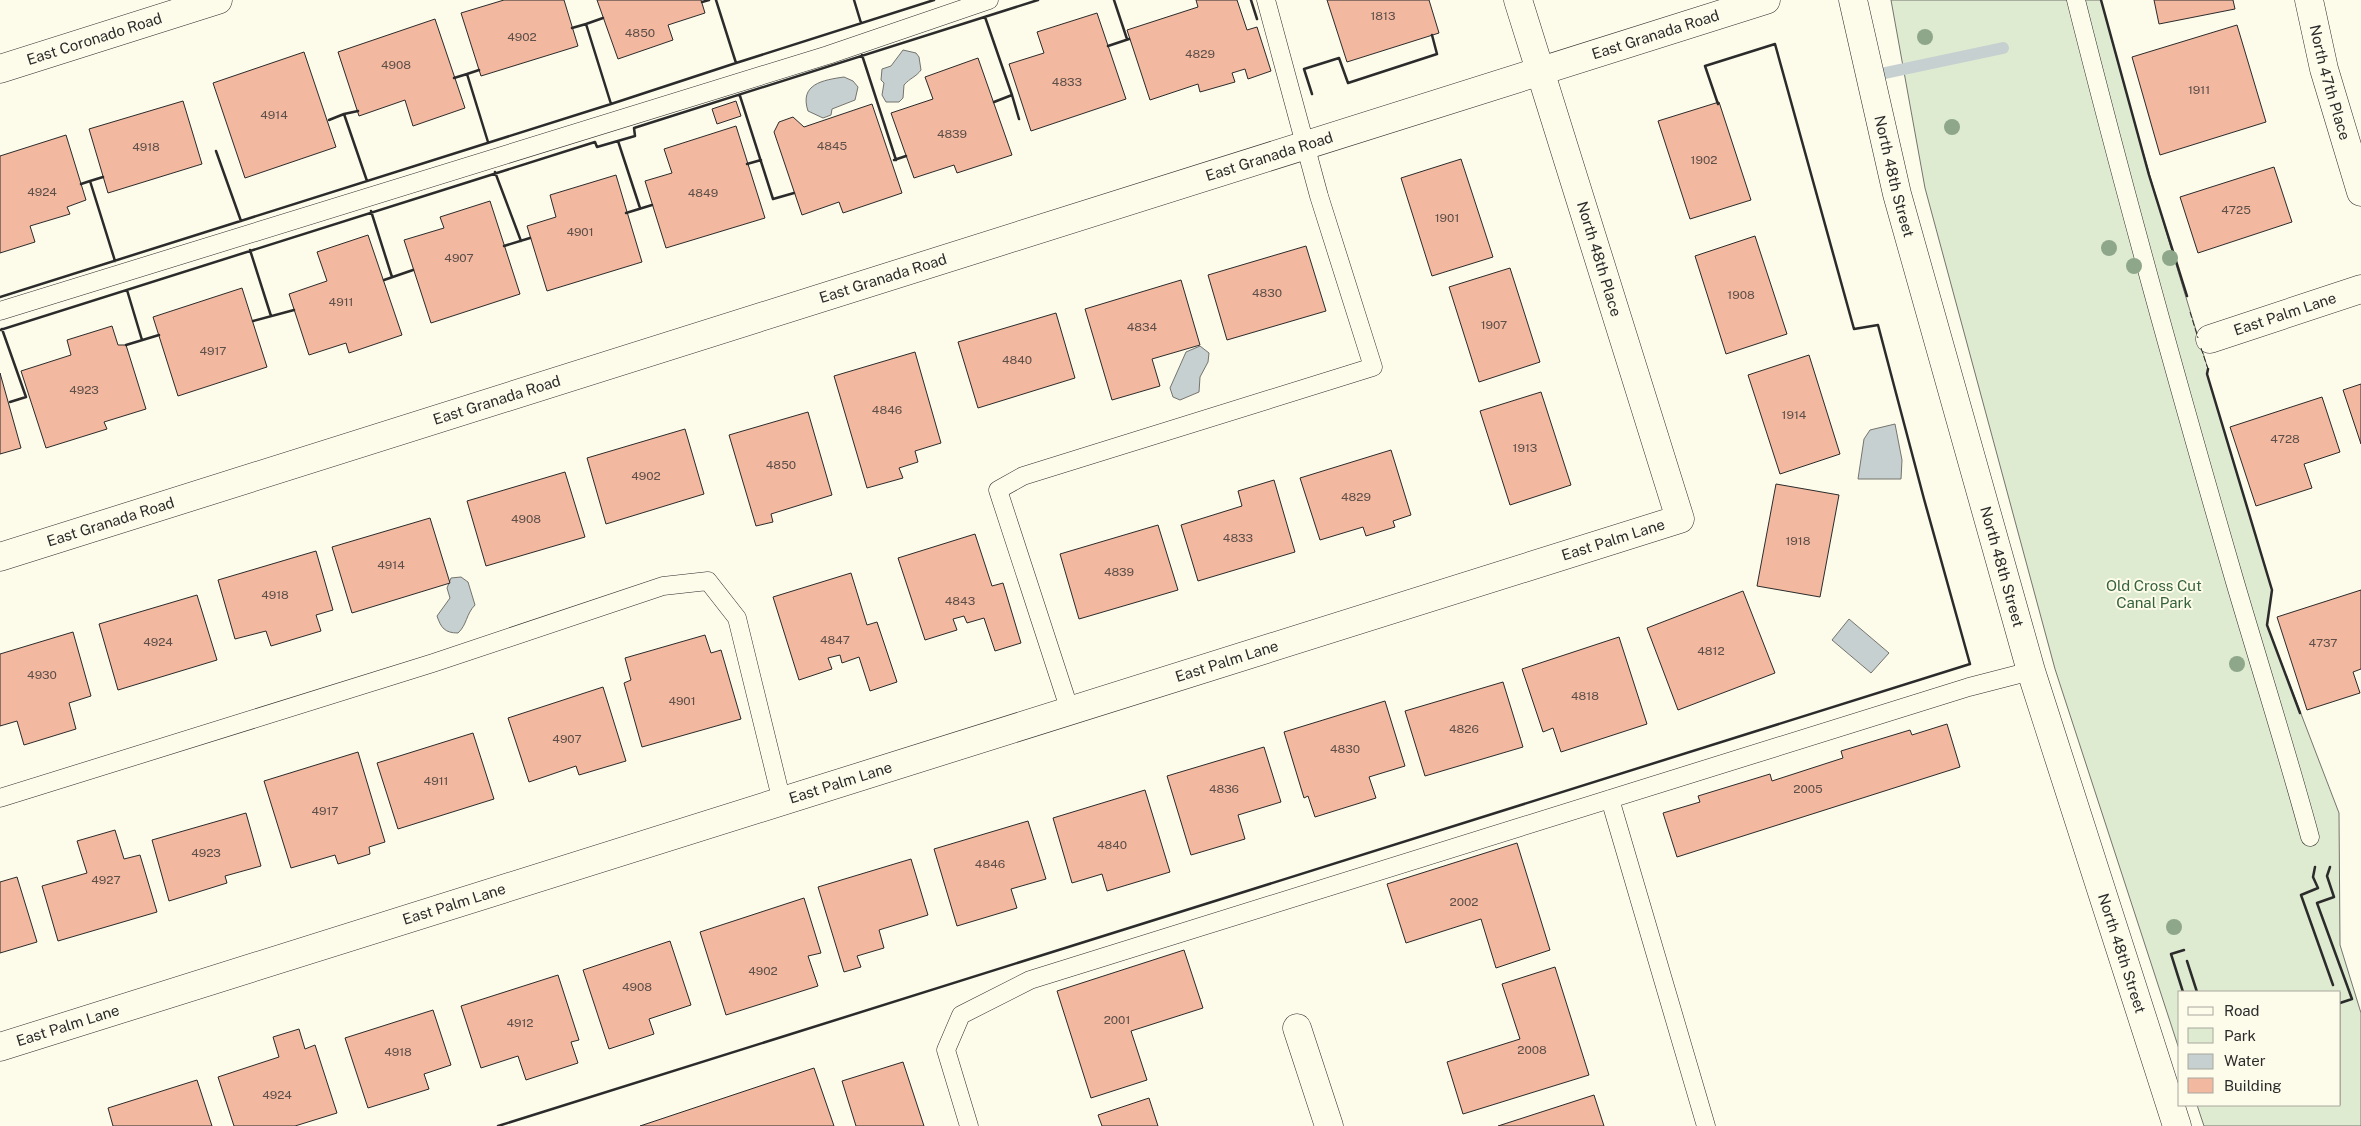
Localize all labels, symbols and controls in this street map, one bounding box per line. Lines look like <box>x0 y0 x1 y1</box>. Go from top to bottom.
street label: East Granada Road <box>1590 6 1721 62</box>
street label: East Coronado Road <box>25 9 164 68</box>
house number: 1813 <box>1370 9 1396 23</box>
street label: North 47th Place <box>2307 23 2354 142</box>
house number: 4850 <box>625 26 655 40</box>
house number: 4902 <box>507 30 537 44</box>
house number: 4829 <box>1185 47 1215 61</box>
house number: 4908 <box>381 58 411 72</box>
house number: 4833 <box>1052 75 1082 89</box>
house number: 1911 <box>2188 83 2210 97</box>
house number: 4914 <box>260 108 288 122</box>
street label: North 48th Street <box>1871 114 1918 239</box>
house number: 4839 <box>937 127 967 141</box>
street label: East Granada Road <box>1203 128 1335 184</box>
house number: 4845 <box>817 139 848 153</box>
house number: 4918 <box>132 140 160 154</box>
house number: 1902 <box>1691 153 1717 167</box>
house number: 4924 <box>27 185 57 199</box>
house number: 4849 <box>688 186 718 200</box>
street label: North 48th Place <box>1574 199 1625 319</box>
house number: 4725 <box>2221 203 2251 217</box>
house number: 1901 <box>1435 211 1459 225</box>
house number: 4901 <box>566 225 594 239</box>
street label: East Granada Road <box>817 250 949 306</box>
house number: 4907 <box>444 251 474 265</box>
house number: 4830 <box>1252 286 1282 300</box>
house number: 1908 <box>1727 288 1755 302</box>
street label: East Palm Lane <box>2231 289 2338 339</box>
house number: 4911 <box>329 295 353 309</box>
house number: 1907 <box>1481 318 1507 332</box>
house number: 4834 <box>1127 320 1158 334</box>
house number: 4917 <box>199 344 227 358</box>
house number: 4840 <box>1002 353 1032 367</box>
street label: East Granada Road <box>431 372 563 428</box>
house number: 4923 <box>69 383 99 397</box>
house number: 4846 <box>872 403 902 417</box>
house number: 1914 <box>1782 408 1807 422</box>
house number: 4728 <box>2270 432 2300 446</box>
house number: 1913 <box>1513 441 1537 455</box>
house number: 4850 <box>766 458 796 472</box>
house number: 4902 <box>631 469 661 483</box>
house number: 4829 <box>1341 490 1371 504</box>
street label: East Granada Road <box>45 494 176 550</box>
street label: North 48th Street <box>1977 504 2027 629</box>
house number: 4908 <box>511 512 541 526</box>
street label: East Palm Lane <box>1559 515 1667 564</box>
house number: 4833 <box>1223 531 1253 545</box>
house number: 1918 <box>1785 534 1811 548</box>
house number: 4914 <box>377 558 405 572</box>
house number: 4839 <box>1104 565 1134 579</box>
park label: Old Cross Cut Canal Park <box>2106 577 2202 611</box>
house number: 4918 <box>261 588 289 602</box>
house number: 4843 <box>945 594 975 608</box>
house number: 4847 <box>820 633 850 647</box>
house number: 4924 <box>143 635 173 649</box>
house number: 4737 <box>2308 636 2338 650</box>
street label: East Palm Lane <box>1173 637 1280 685</box>
house number: 4812 <box>1697 644 1725 658</box>
house number: 4930 <box>27 668 57 682</box>
house number: 4818 <box>1571 689 1599 703</box>
house number: 4901 <box>668 694 696 708</box>
house number: 4826 <box>1449 722 1479 736</box>
house number: 4907 <box>552 732 582 746</box>
house number: 4830 <box>1330 742 1360 756</box>
street label: East Palm Lane <box>787 758 894 807</box>
house number: 4911 <box>424 774 448 788</box>
house number: 4836 <box>1209 782 1239 796</box>
house number: 2005 <box>1793 782 1823 796</box>
house number: 4917 <box>311 804 339 818</box>
house number: 4840 <box>1097 838 1127 852</box>
house number: 4923 <box>191 846 221 860</box>
house number: 4846 <box>975 857 1005 871</box>
house number: 4927 <box>91 873 121 887</box>
street label: East Palm Lane <box>400 880 508 928</box>
street label: North 48th Street <box>2095 891 2149 1015</box>
house number: 2002 <box>1450 895 1478 909</box>
house number: 4902 <box>748 964 778 978</box>
house number: 4908 <box>622 980 652 994</box>
legend <box>2178 991 2341 1106</box>
street label: East Palm Lane <box>14 1001 121 1049</box>
text: Road <box>2224 1002 2260 1019</box>
house number: 2001 <box>1104 1013 1130 1027</box>
house number: 4912 <box>506 1016 534 1030</box>
text: Park <box>2224 1027 2256 1044</box>
house number: 2008 <box>1517 1043 1547 1057</box>
house number: 4918 <box>384 1045 412 1059</box>
text: Water <box>2224 1052 2266 1069</box>
text: Building <box>2224 1077 2282 1094</box>
house number: 4924 <box>262 1088 292 1102</box>

